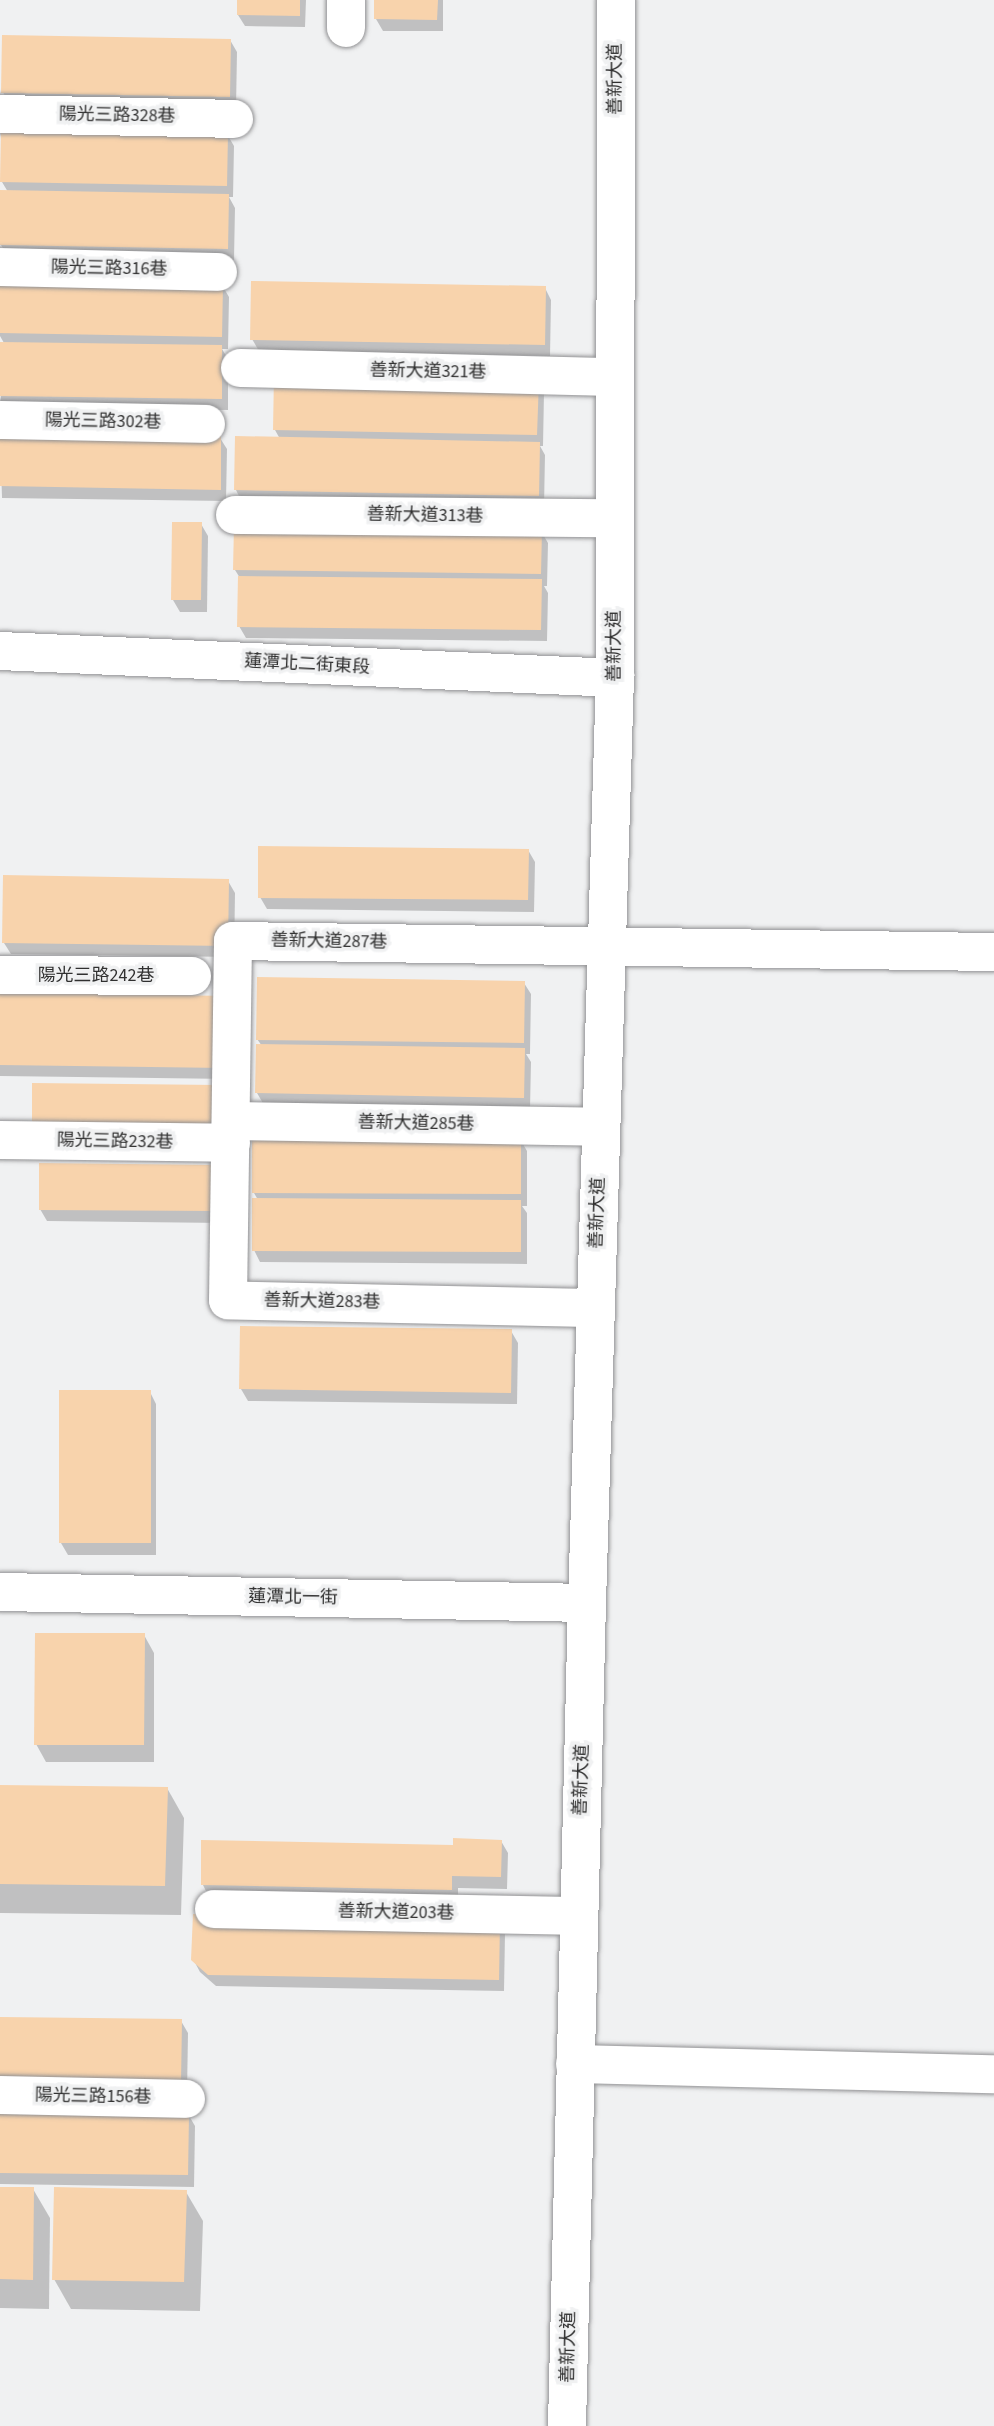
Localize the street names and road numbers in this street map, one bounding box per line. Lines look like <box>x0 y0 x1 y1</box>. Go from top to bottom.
street label: 善新大道 <box>605 43 627 115</box>
street label: 陽光三路328巷 <box>58 104 176 128</box>
street label: 陽光三路316巷 <box>50 257 168 281</box>
street label: 善新大道321巷 <box>369 360 487 384</box>
street label: 陽光三路302巷 <box>44 410 162 434</box>
street label: 善新大道313巷 <box>366 504 484 528</box>
street label: 善新大道 <box>604 610 626 682</box>
street label: 蓮潭北二街東段 <box>244 651 370 679</box>
street label: 善新大道287巷 <box>270 930 388 954</box>
street label: 陽光三路242巷 <box>38 965 154 987</box>
street label: 善新大道285巷 <box>357 1112 475 1136</box>
street label: 陽光三路232巷 <box>56 1130 174 1154</box>
street label: 善新大道 <box>586 1177 610 1249</box>
street label: 善新大道283巷 <box>263 1290 381 1314</box>
street label: 蓮潭北一街 <box>248 1586 338 1610</box>
street label: 善新大道 <box>570 1744 594 1816</box>
street label: 善新大道203巷 <box>337 1901 455 1925</box>
street label: 陽光三路156巷 <box>34 2085 152 2109</box>
street label: 善新大道 <box>558 2311 580 2383</box>

